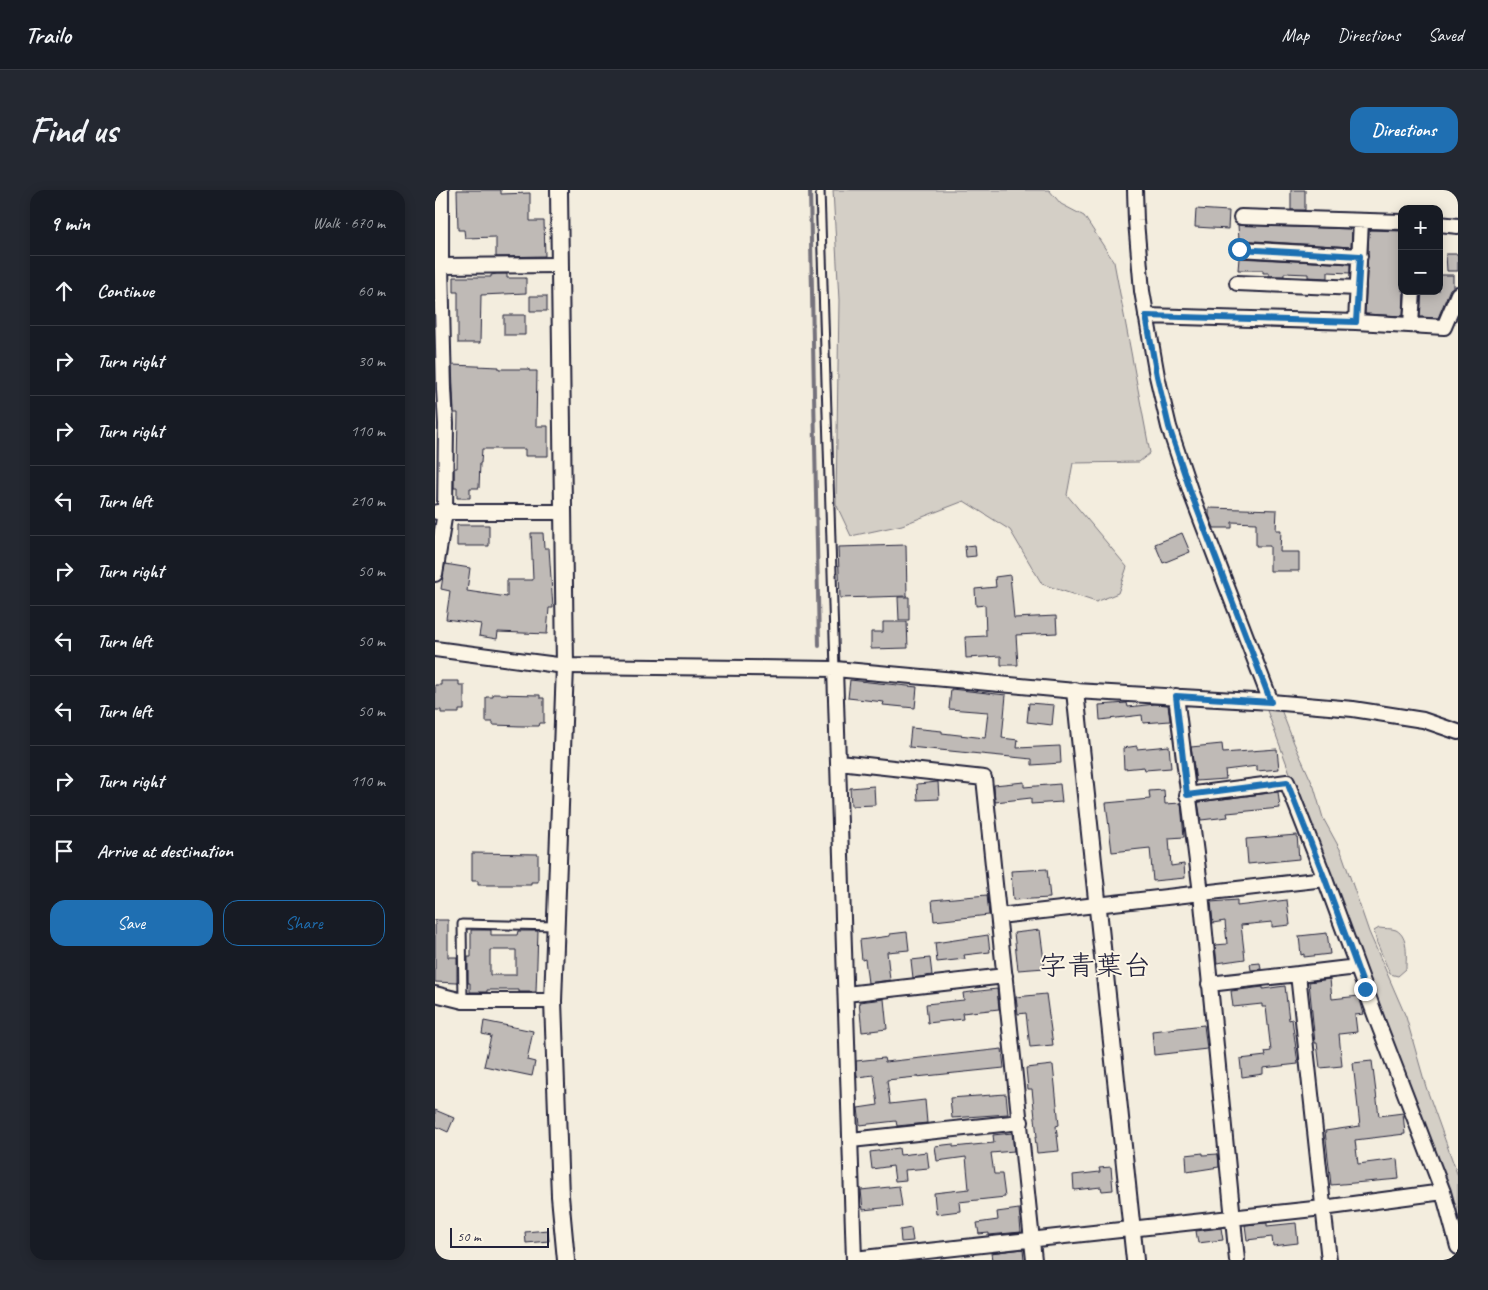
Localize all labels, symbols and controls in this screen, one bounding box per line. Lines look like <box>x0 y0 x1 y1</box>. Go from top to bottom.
text: Trailo <box>25 20 71 50</box>
text: Map <box>1282 24 1309 46</box>
text: Directions <box>1337 24 1400 46</box>
text: Saved <box>1428 24 1463 46</box>
button: Directions <box>1350 107 1458 153</box>
text: Find us <box>30 108 117 153</box>
map controls <box>1398 205 1443 295</box>
button: + <box>1398 205 1443 250</box>
text: 9 min <box>50 210 90 236</box>
text: Walk · 670 m <box>313 213 385 233</box>
route start <box>1228 238 1251 261</box>
button: − <box>1398 250 1443 295</box>
icon: ahead <box>50 277 78 305</box>
text: Continue <box>97 279 154 303</box>
text: 60 m <box>358 281 385 301</box>
icon: right <box>50 347 78 375</box>
text: Turn right <box>97 349 164 373</box>
text: 30 m <box>358 351 385 371</box>
icon: right <box>50 417 78 445</box>
text: Turn right <box>97 419 164 443</box>
text: 110 m <box>351 421 385 441</box>
icon: left <box>50 487 78 515</box>
text: Turn left <box>97 489 152 513</box>
text: 210 m <box>351 491 385 511</box>
icon: right <box>50 557 78 585</box>
text: Turn right <box>97 559 164 583</box>
text: 50 m <box>358 561 385 581</box>
icon: left <box>50 627 78 655</box>
text: Turn left <box>97 629 152 653</box>
text: 50 m <box>358 631 385 651</box>
icon: left <box>50 697 78 725</box>
text: Turn left <box>97 699 152 723</box>
text: 50 m <box>358 701 385 721</box>
icon: right <box>50 767 78 795</box>
text: Turn right <box>97 769 164 793</box>
text: 110 m <box>351 771 385 791</box>
icon: arrive <box>50 837 78 865</box>
text: Arrive at destination <box>97 839 233 863</box>
button: Save <box>50 900 213 946</box>
button: Share <box>223 900 385 946</box>
district label: 字青葉台 <box>1039 948 1151 983</box>
route end <box>1354 978 1377 1001</box>
scale bar <box>450 1225 549 1248</box>
text: 50 m <box>457 1228 481 1245</box>

